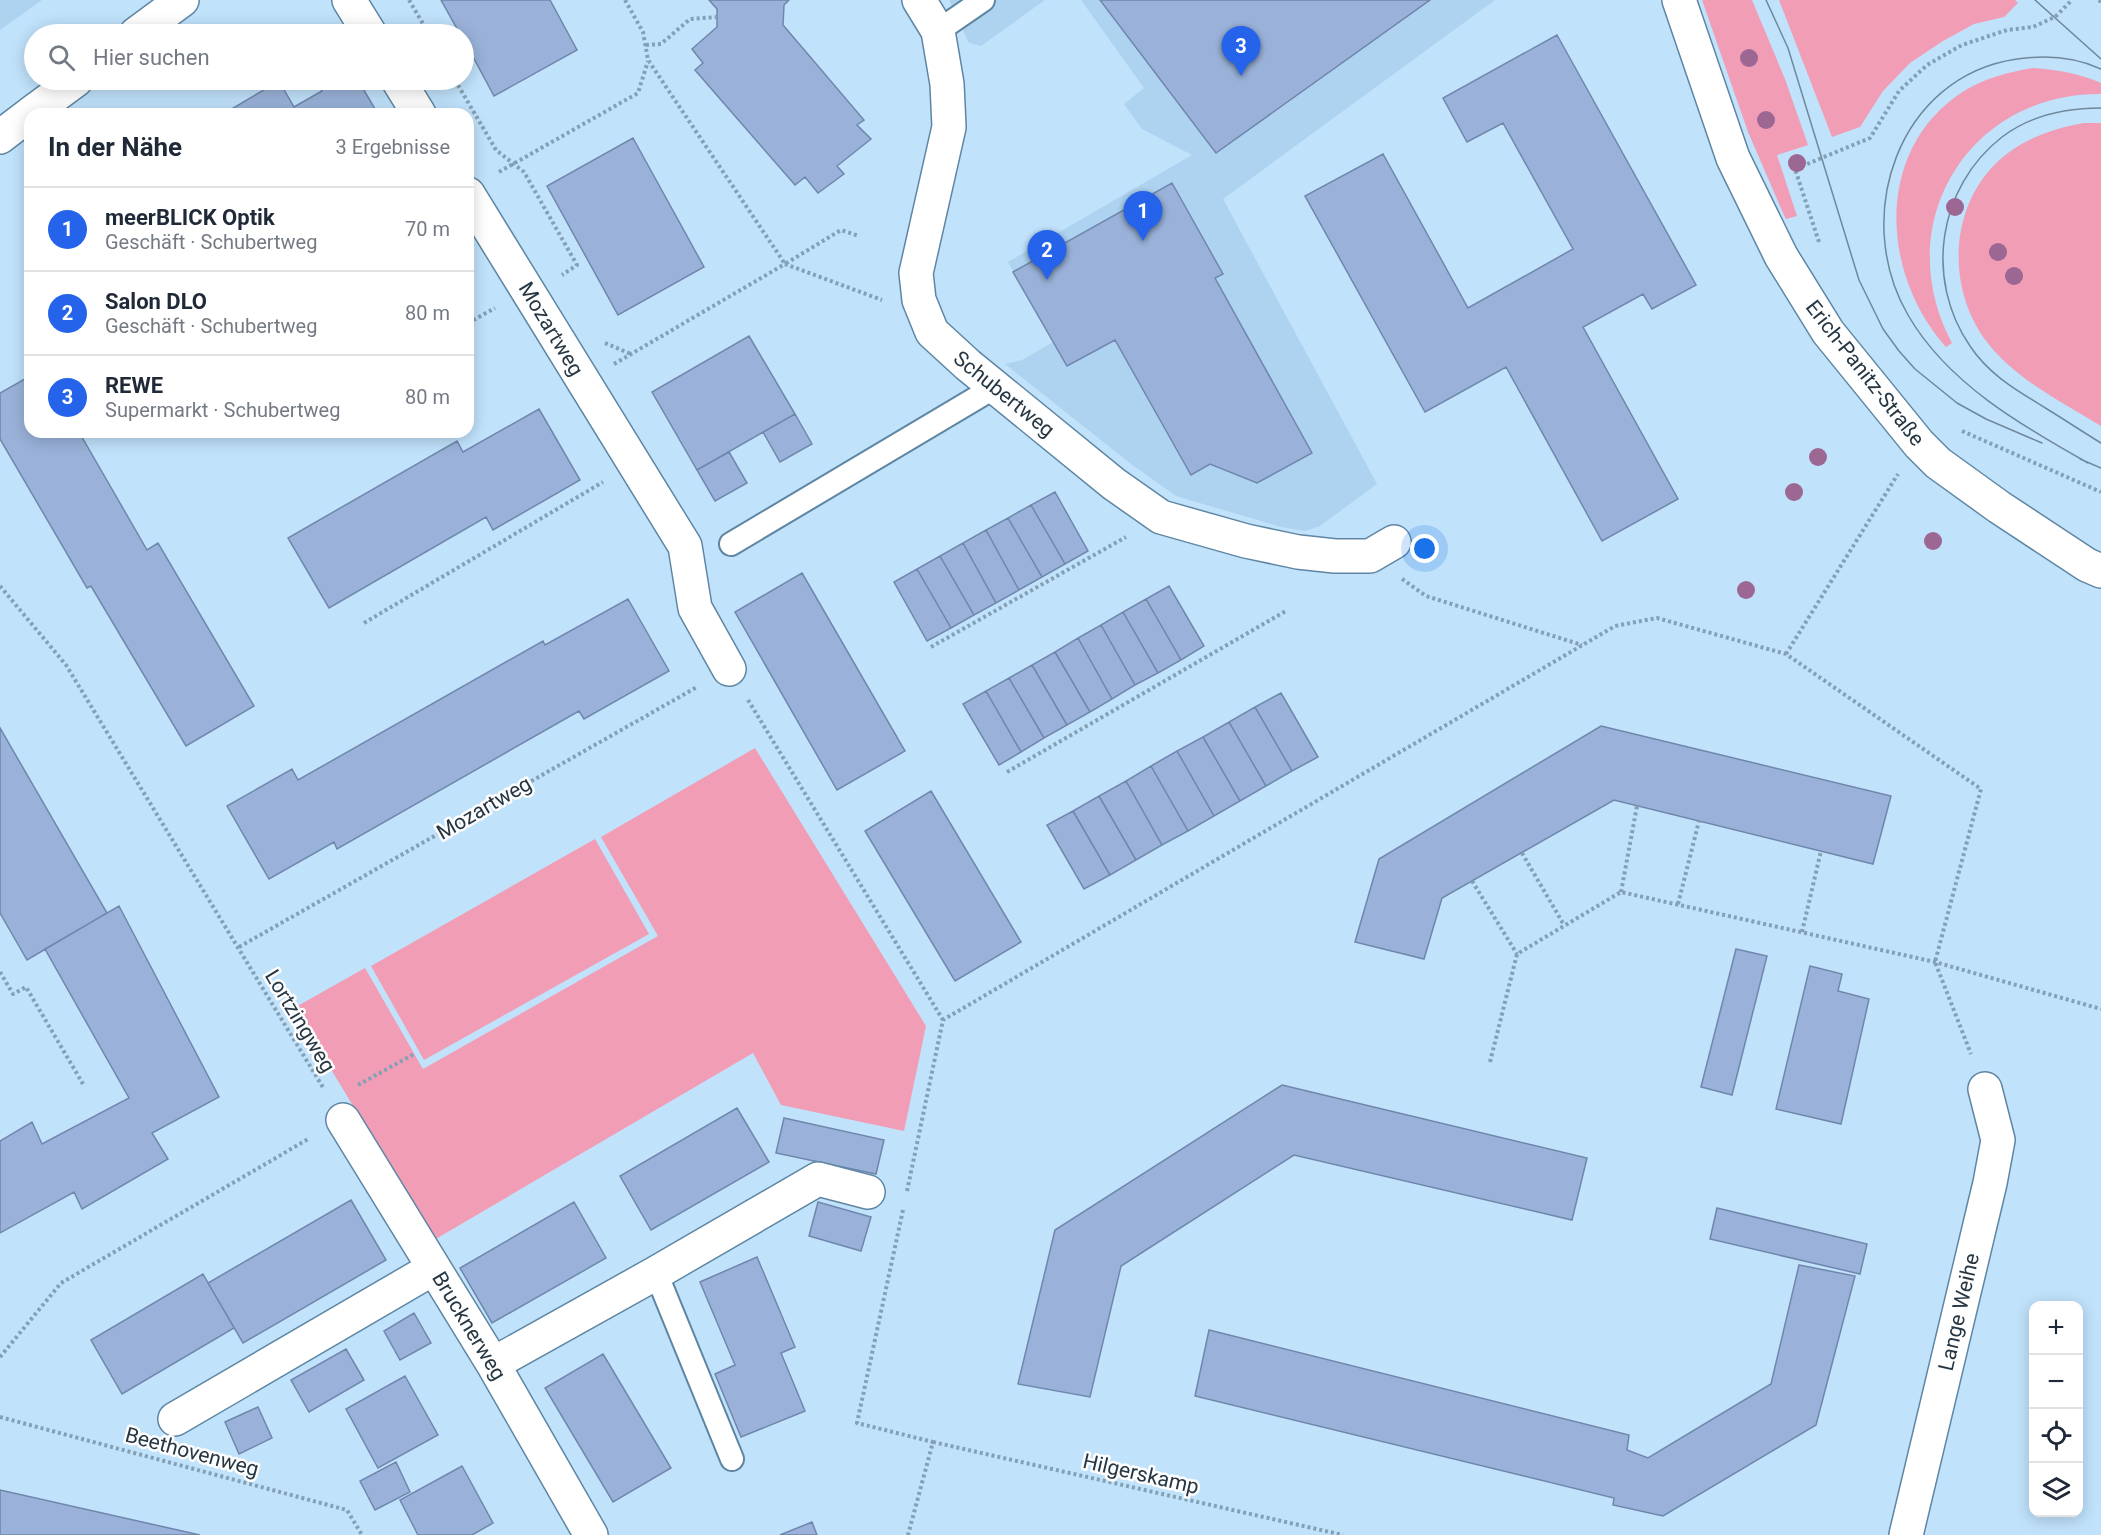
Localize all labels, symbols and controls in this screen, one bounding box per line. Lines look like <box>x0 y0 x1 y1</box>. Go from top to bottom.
search box <box>24 24 474 90</box>
pin: 3 <box>1222 26 1260 76</box>
icon: search <box>45 41 78 74</box>
text: Hier suchen <box>93 45 210 70</box>
text: In der Nähe <box>48 132 182 162</box>
text: 3 Ergebnisse <box>336 135 450 159</box>
pin: 1 <box>1124 192 1162 241</box>
text: meerBLICK Optik <box>105 205 275 230</box>
text: 1 <box>62 217 73 241</box>
text: 70 m <box>405 217 450 241</box>
text: Geschäft · Schubertweg <box>105 230 317 254</box>
pin: 2 <box>1028 230 1066 280</box>
street label: Mozartweg <box>514 278 588 380</box>
text: Salon DLO <box>105 289 207 314</box>
street label: Erich-Panitz-Straße <box>1801 295 1929 451</box>
text: 2 <box>62 301 73 325</box>
text: 80 m <box>405 301 450 325</box>
text: Geschäft · Schubertweg <box>105 314 317 338</box>
street label: Schubertweg <box>949 346 1059 442</box>
text: REWE <box>105 373 163 398</box>
text: 3 <box>62 385 73 409</box>
text: 80 m <box>405 385 450 409</box>
text: Supermarkt · Schubertweg <box>105 398 340 422</box>
your location <box>1410 534 1439 563</box>
street label: Mozartweg <box>432 771 536 845</box>
street label: Lortzingweg <box>260 965 340 1077</box>
street label: Lange Weihe <box>1934 1251 1984 1373</box>
street label: Brucknerweg <box>427 1267 511 1385</box>
map controls <box>2029 1301 2083 1517</box>
button: + <box>2029 1301 2083 1355</box>
button: − <box>2029 1355 2083 1409</box>
button: locate <box>2029 1409 2083 1463</box>
street label: Beethovenweg <box>123 1423 261 1481</box>
street label: Hilgerskamp <box>1081 1449 1201 1499</box>
button: layers <box>2029 1463 2083 1517</box>

